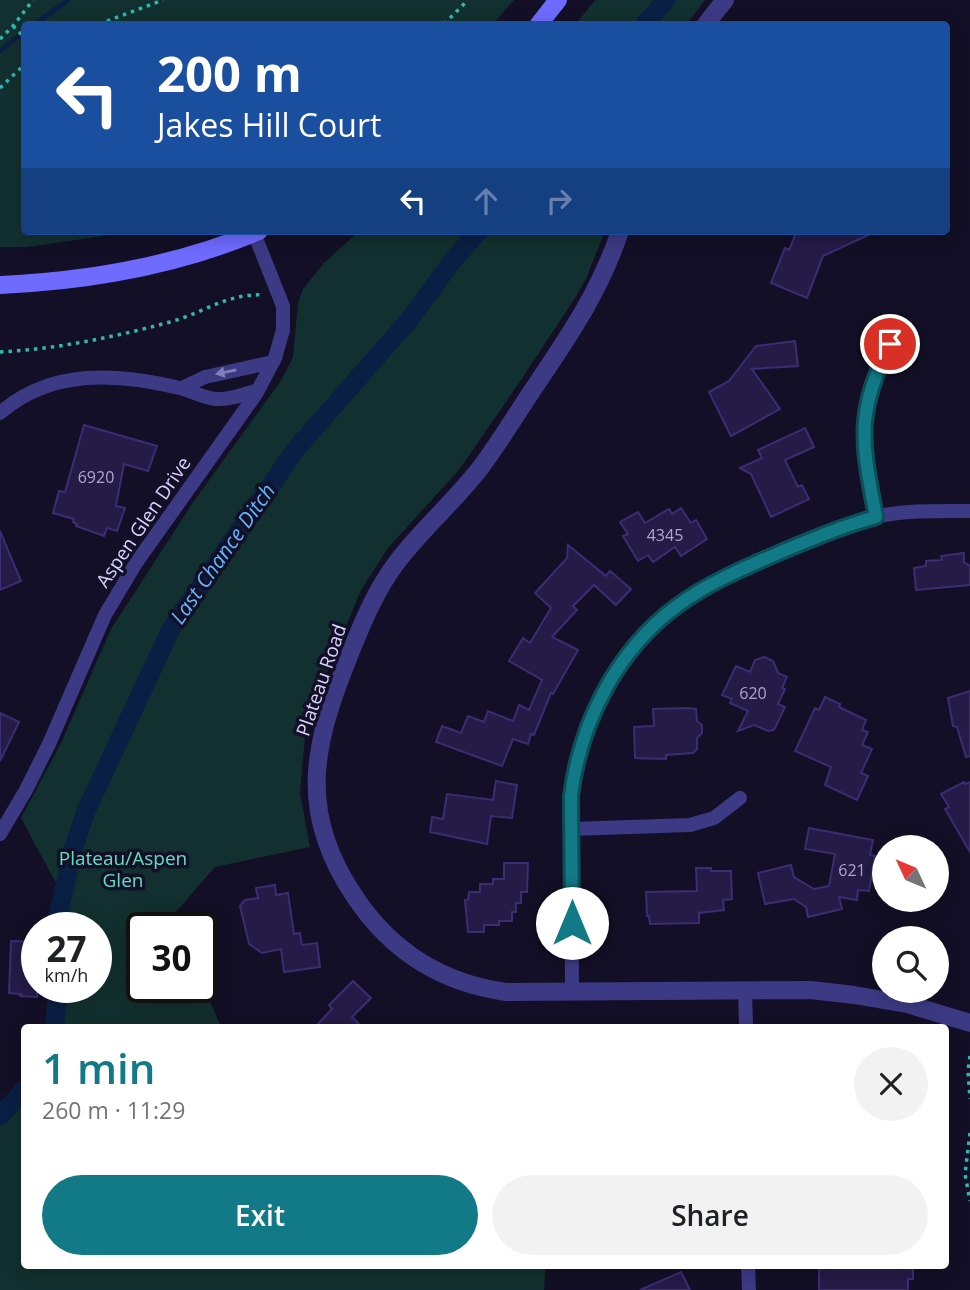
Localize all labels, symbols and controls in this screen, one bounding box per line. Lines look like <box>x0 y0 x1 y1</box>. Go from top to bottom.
text: 200 m <box>157 40 302 106</box>
icon: left <box>42 49 133 140</box>
text: Jakes Hill Court <box>157 103 381 146</box>
icon: left <box>394 182 432 220</box>
icon: ahead <box>467 182 505 220</box>
icon: right <box>540 182 578 220</box>
pin <box>860 314 920 374</box>
icon: arrive <box>871 325 909 363</box>
one-way arrow <box>215 367 237 378</box>
street label: Aspen Glen Drive <box>90 452 196 592</box>
house number: 6920 <box>78 466 114 488</box>
water label: Last Chance Ditch <box>163 478 281 629</box>
house number: 4345 <box>647 524 683 546</box>
street label: Plateau Road <box>290 621 352 739</box>
house number: 620 <box>739 682 767 704</box>
north arrow <box>872 835 948 912</box>
map controls <box>872 835 949 1003</box>
park label: Plateau/Aspen Glen <box>59 845 187 893</box>
house number: 621 <box>838 859 866 881</box>
position arrow <box>535 886 609 960</box>
speed limit sign: 30 <box>126 912 217 1003</box>
text: 27 <box>46 925 87 972</box>
button: search <box>872 926 949 1003</box>
text: km/h <box>45 963 88 987</box>
text: 1 min <box>42 1039 155 1096</box>
button: close <box>854 1047 928 1121</box>
text: 260 m · 11:29 <box>42 1094 185 1126</box>
button: Exit <box>42 1175 478 1255</box>
button: Share <box>492 1175 928 1255</box>

